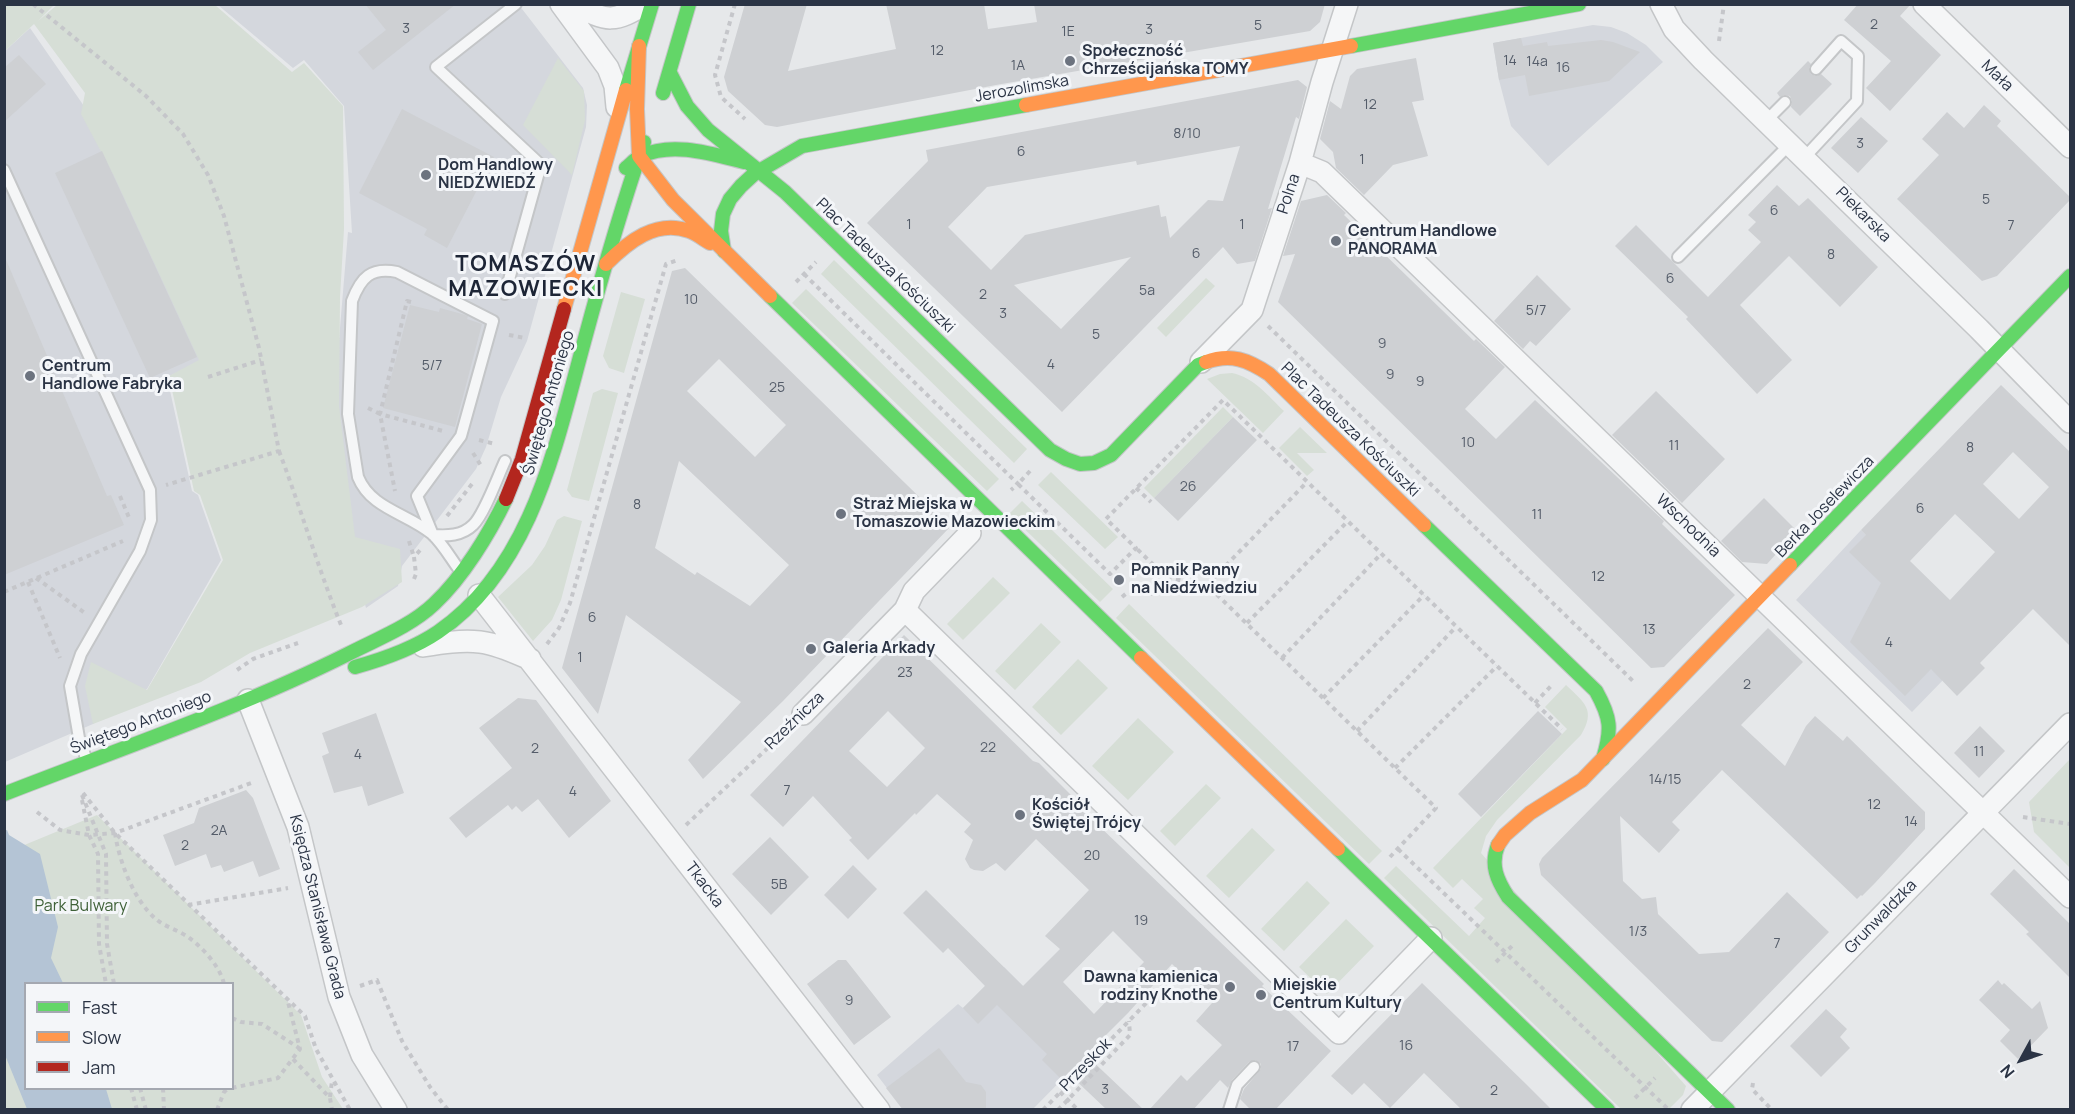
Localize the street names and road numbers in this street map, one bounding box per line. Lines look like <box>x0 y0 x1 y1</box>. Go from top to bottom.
street label: Mała <box>1977 56 2017 96</box>
street label: Jerozolimska <box>974 71 1070 107</box>
street label: Polna <box>1274 171 1304 217</box>
street label: Piekarska <box>1831 183 1895 247</box>
street label: Plac Tadeusza Kościuszki <box>812 195 958 337</box>
street label: Świętego Antoniego <box>519 328 579 478</box>
street label: Plac Tadeusza Kościuszki <box>1277 359 1423 501</box>
street label: Berka Joselewicza <box>1772 452 1878 562</box>
street label: Wschodnia <box>1652 491 1724 561</box>
street label: Świętego Antoniego <box>68 687 214 759</box>
street label: Rzeźnicza <box>761 688 829 754</box>
street label: Księdza Stanisława Grada <box>285 813 349 1001</box>
street label: Tkacka <box>681 858 727 912</box>
street label: Grunwaldzka <box>1841 876 1921 958</box>
street label: Przeskok <box>1056 1035 1116 1095</box>

